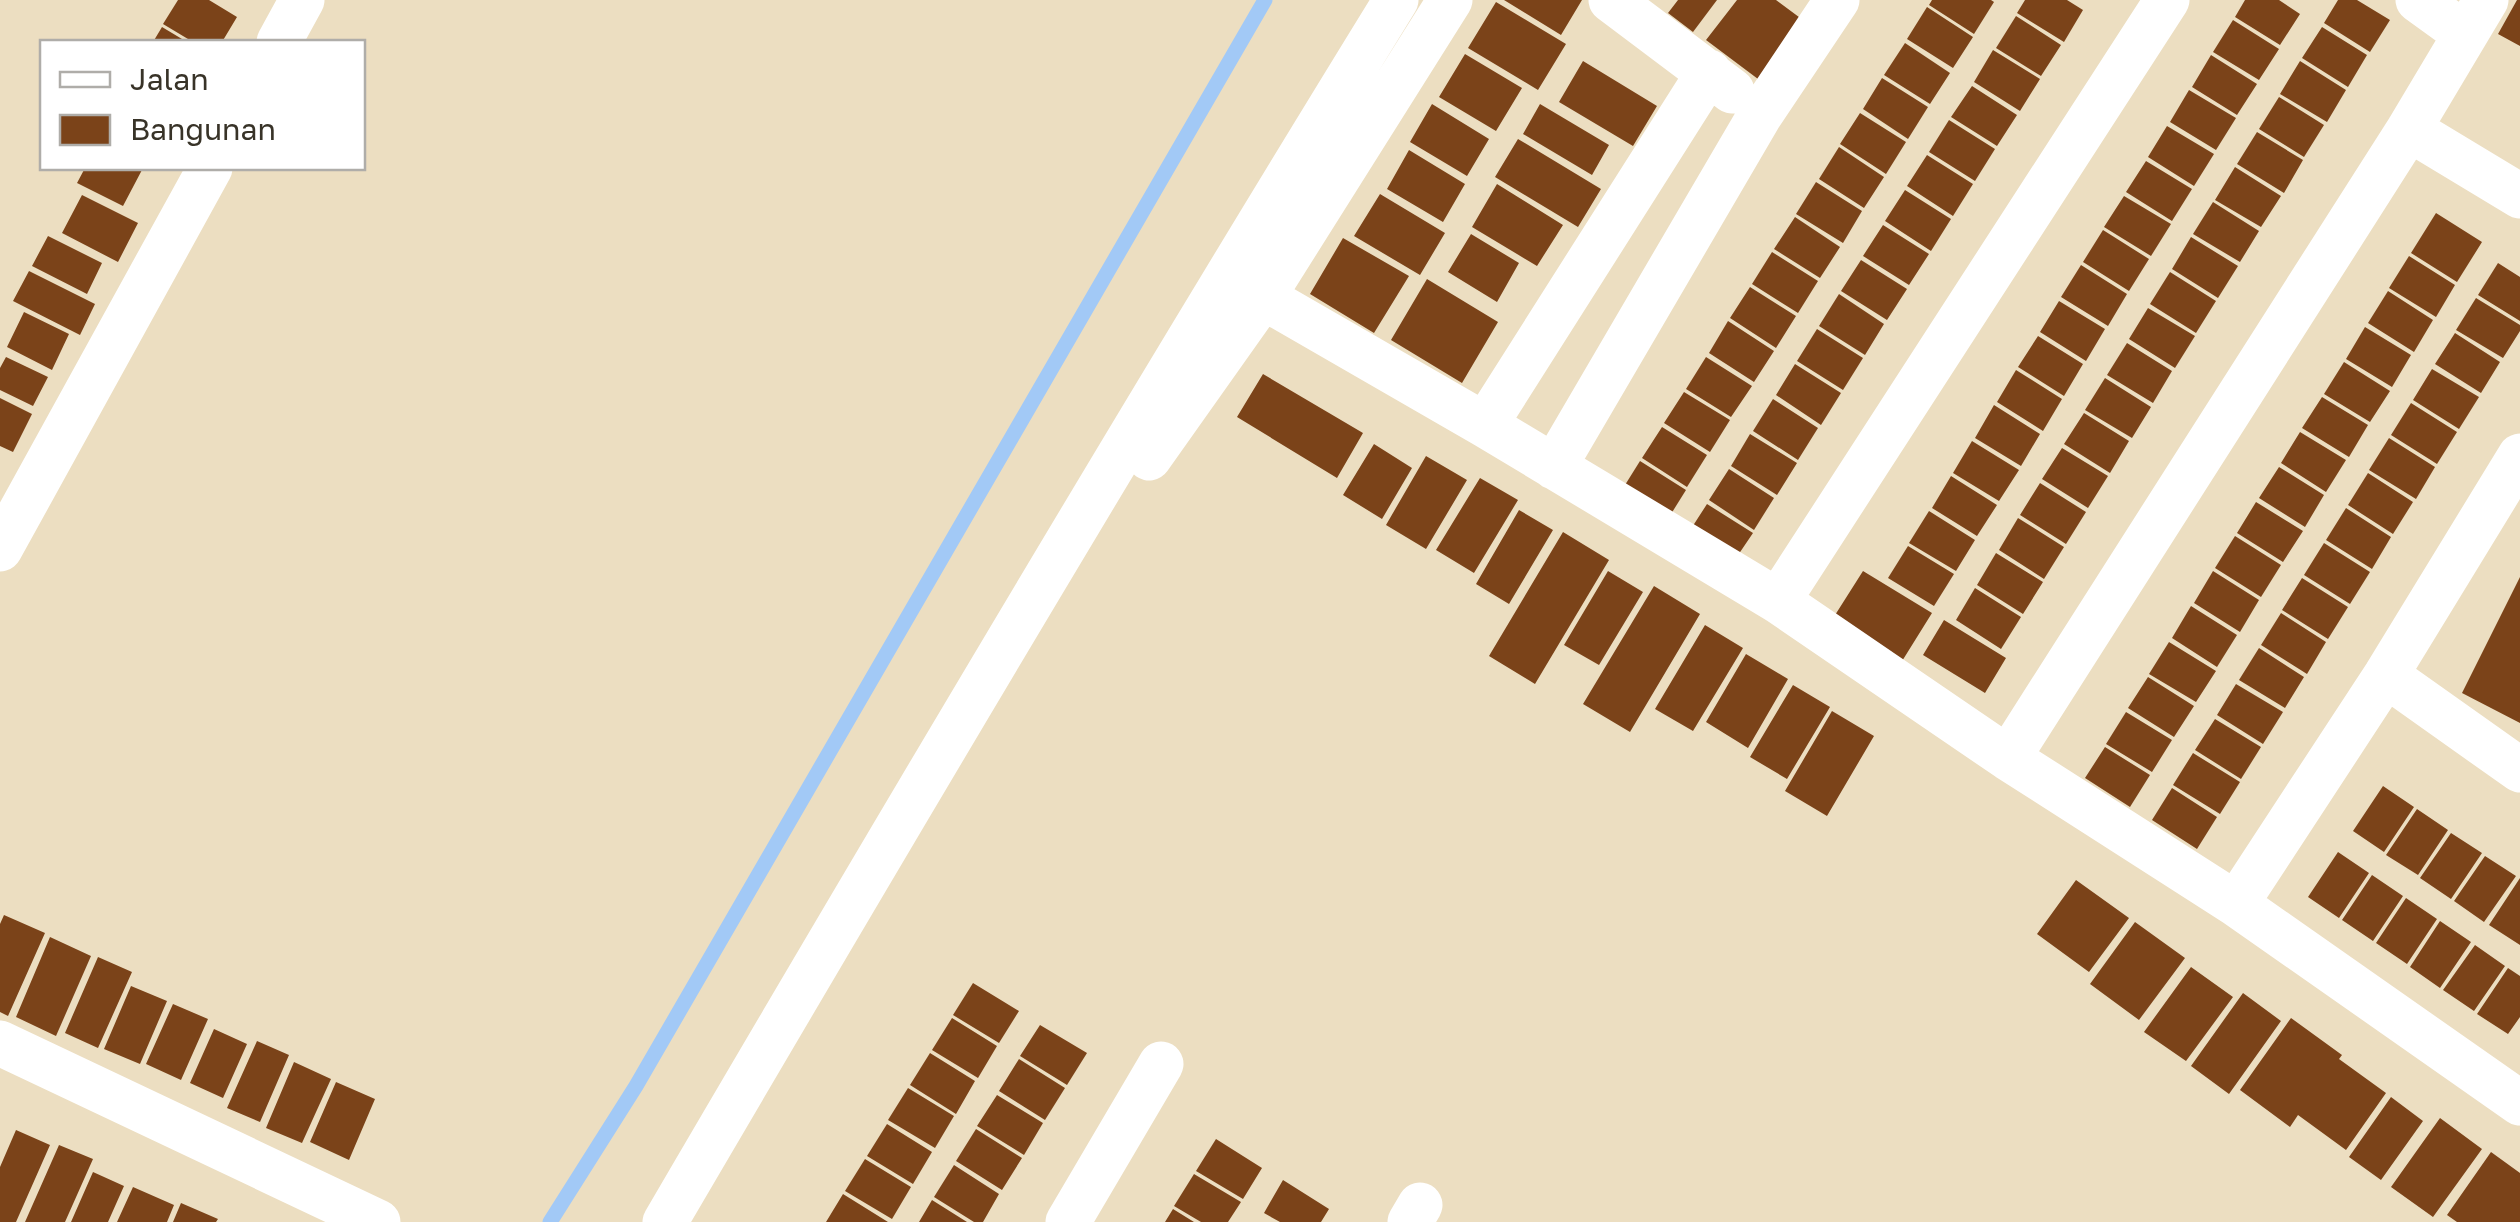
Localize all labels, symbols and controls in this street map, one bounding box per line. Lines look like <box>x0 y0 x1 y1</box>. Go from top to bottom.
legend <box>40 40 365 170</box>
text: Jalan <box>130 61 209 97</box>
text: Bangunan <box>130 111 276 147</box>

